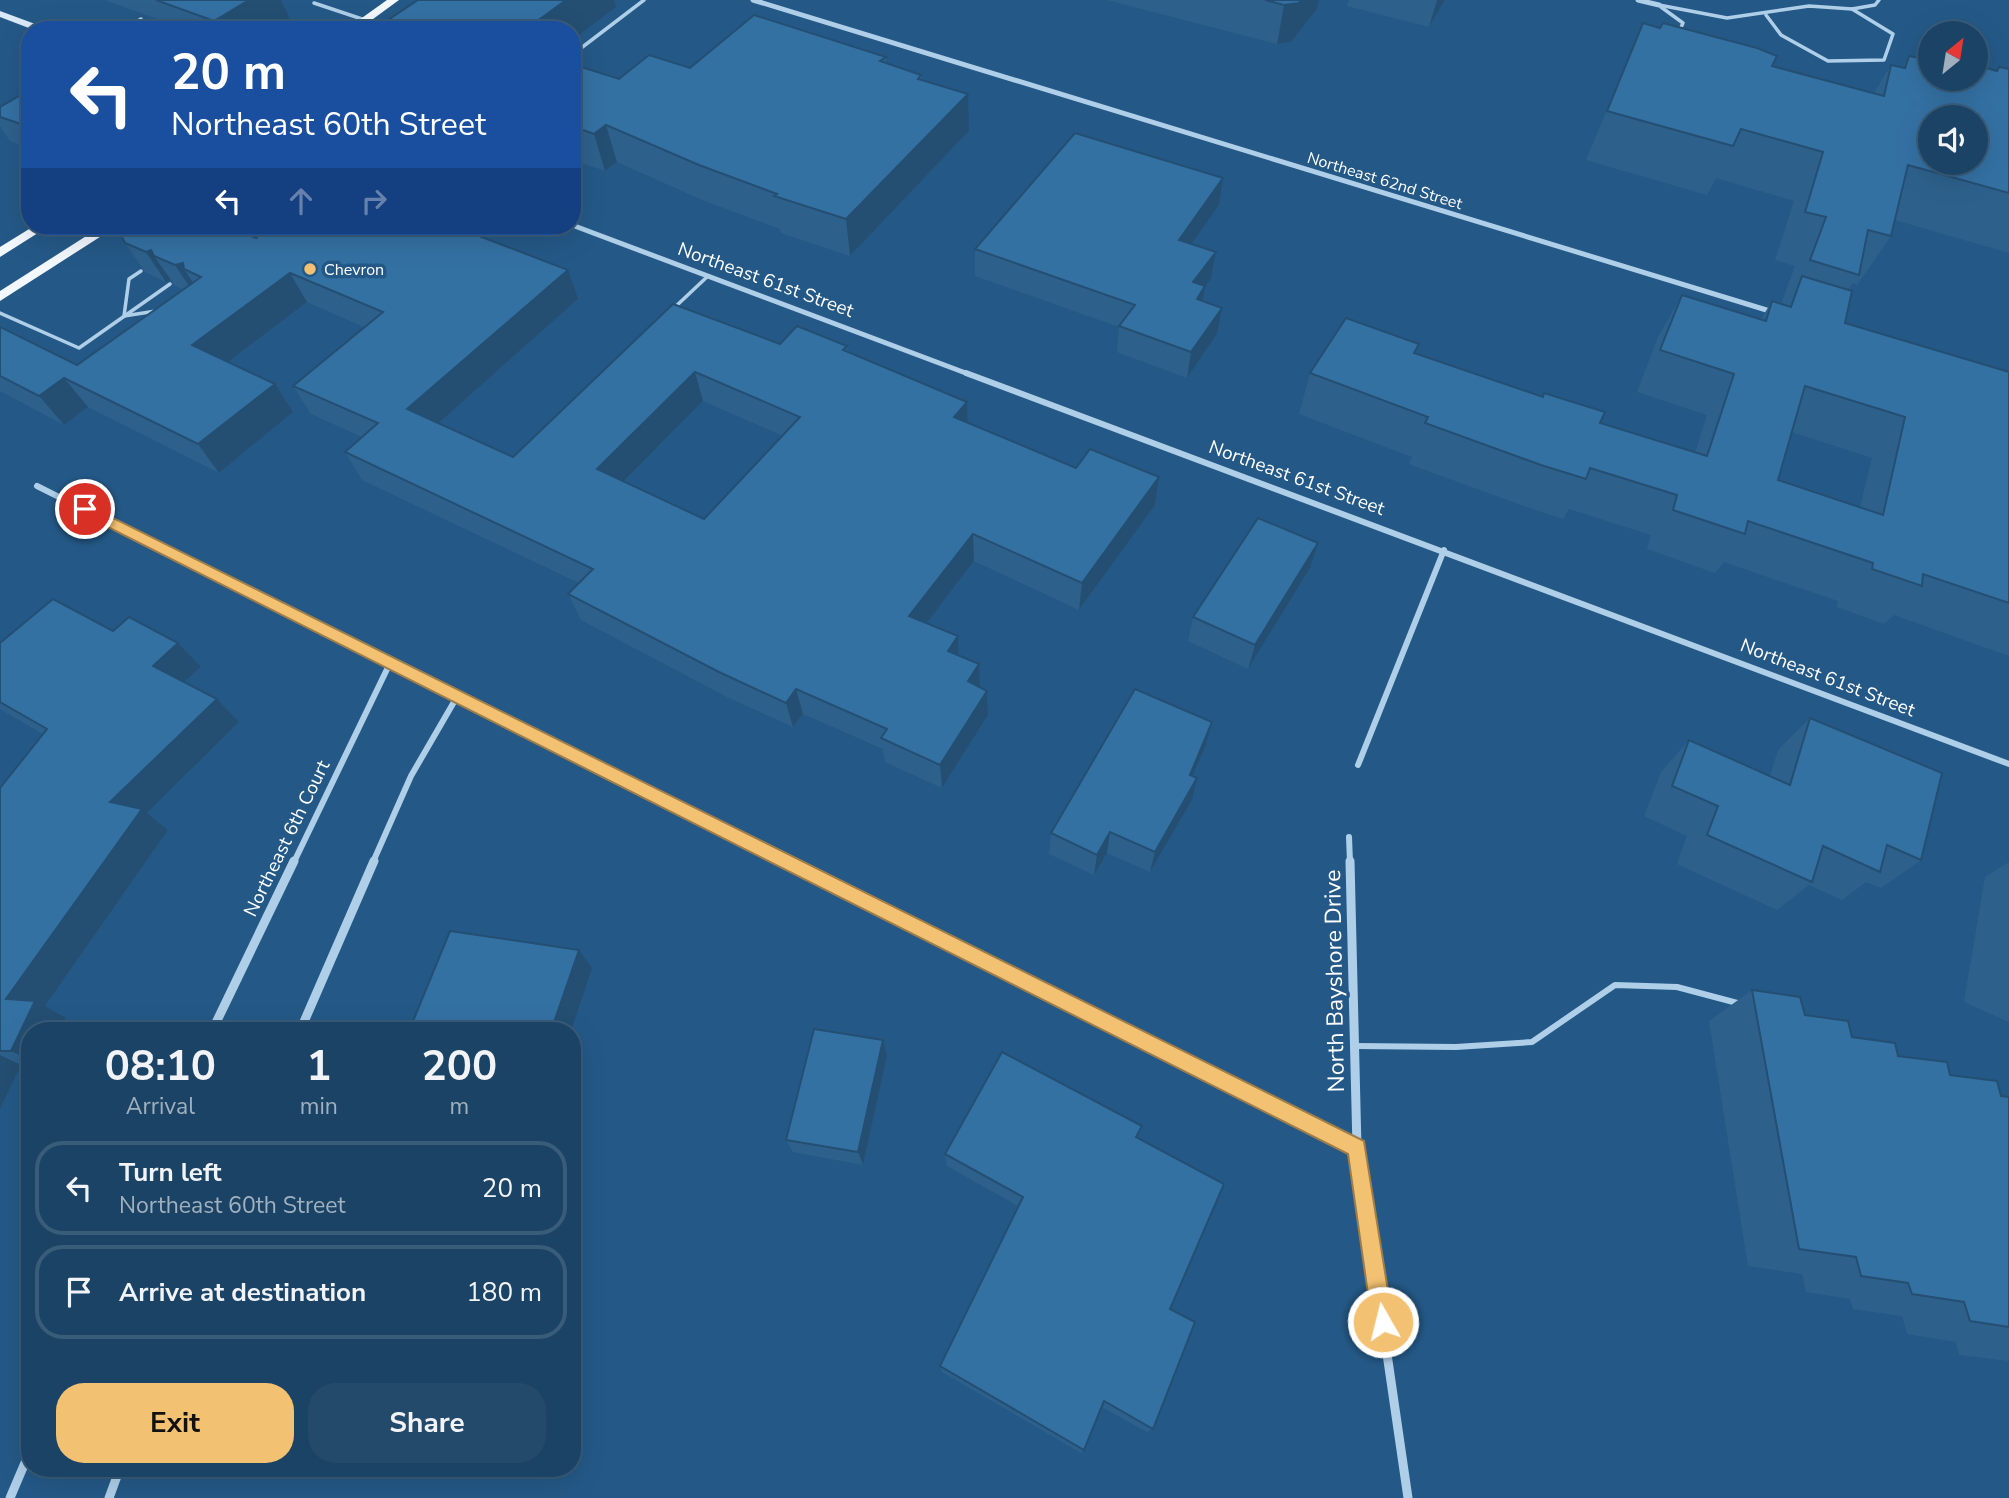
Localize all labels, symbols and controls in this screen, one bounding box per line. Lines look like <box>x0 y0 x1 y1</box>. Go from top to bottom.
north arrow <box>1918 21 1988 91</box>
map controls <box>1918 21 1988 175</box>
text: 20 m <box>171 39 286 106</box>
icon: left <box>56 49 147 140</box>
text: Northeast 60th Street <box>171 103 486 146</box>
button: sound <box>1918 105 1988 175</box>
street label: Northeast 62nd Street <box>1304 147 1465 215</box>
icon: left <box>209 182 247 220</box>
icon: ahead <box>282 182 320 220</box>
icon: right <box>355 182 393 220</box>
street label: Northeast 61st Street <box>674 236 858 324</box>
place label: Chevron <box>324 259 384 281</box>
marker: Chevron <box>302 261 318 277</box>
street label: Northeast 61st Street <box>1205 434 1389 522</box>
pin <box>55 479 115 539</box>
icon: arrive <box>66 490 104 528</box>
street label: Northeast 61st Street <box>1736 633 1919 723</box>
street label: Northeast 6th Court <box>238 756 336 921</box>
street label: North Bayshore Drive <box>1317 869 1352 1093</box>
text: 08:10 <box>105 1038 216 1095</box>
text: 1 <box>306 1038 331 1095</box>
text: 200 <box>422 1038 497 1095</box>
text: Arrival <box>126 1091 195 1122</box>
text: min <box>300 1091 338 1122</box>
text: m <box>450 1091 469 1122</box>
text: Turn left <box>119 1155 222 1190</box>
icon: left <box>60 1169 98 1207</box>
text: 20 m <box>482 1171 542 1206</box>
text: Northeast 60th Street <box>119 1190 345 1221</box>
icon: arrive <box>60 1273 98 1311</box>
text: Arrive at destination <box>119 1275 366 1310</box>
text: 180 m <box>466 1275 542 1310</box>
position arrow <box>1346 1285 1420 1359</box>
button: Exit <box>56 1383 294 1463</box>
button: Share <box>308 1383 546 1463</box>

